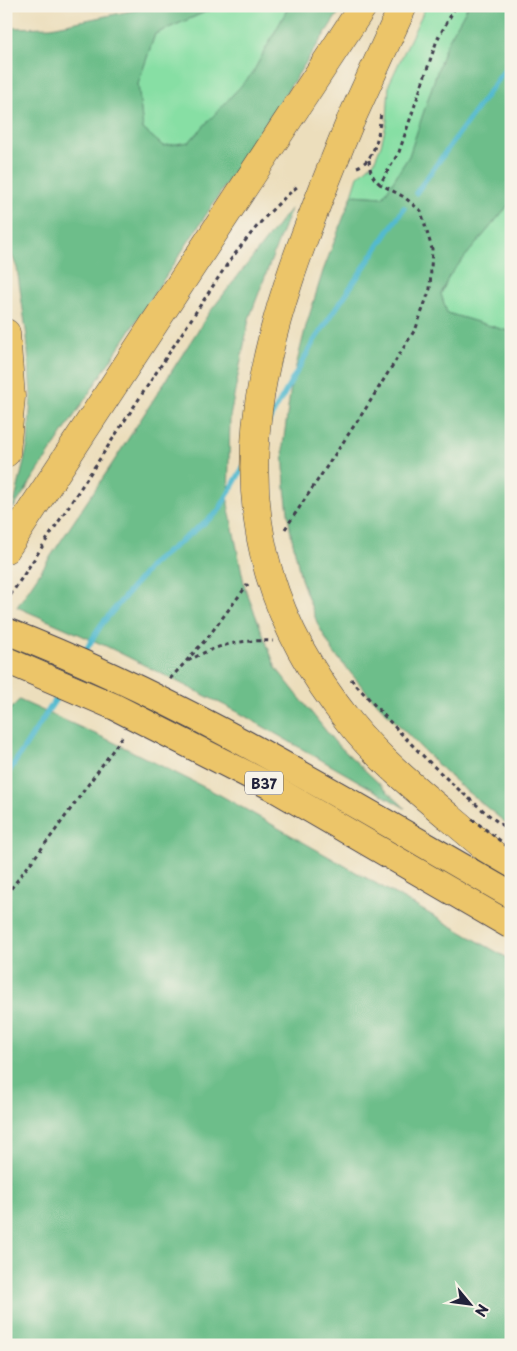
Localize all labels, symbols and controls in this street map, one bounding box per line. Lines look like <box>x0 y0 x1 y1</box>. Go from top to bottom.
road number: B37 <box>245 771 283 794</box>
north arrow <box>444 1278 494 1328</box>
text: N <box>470 1301 494 1320</box>

